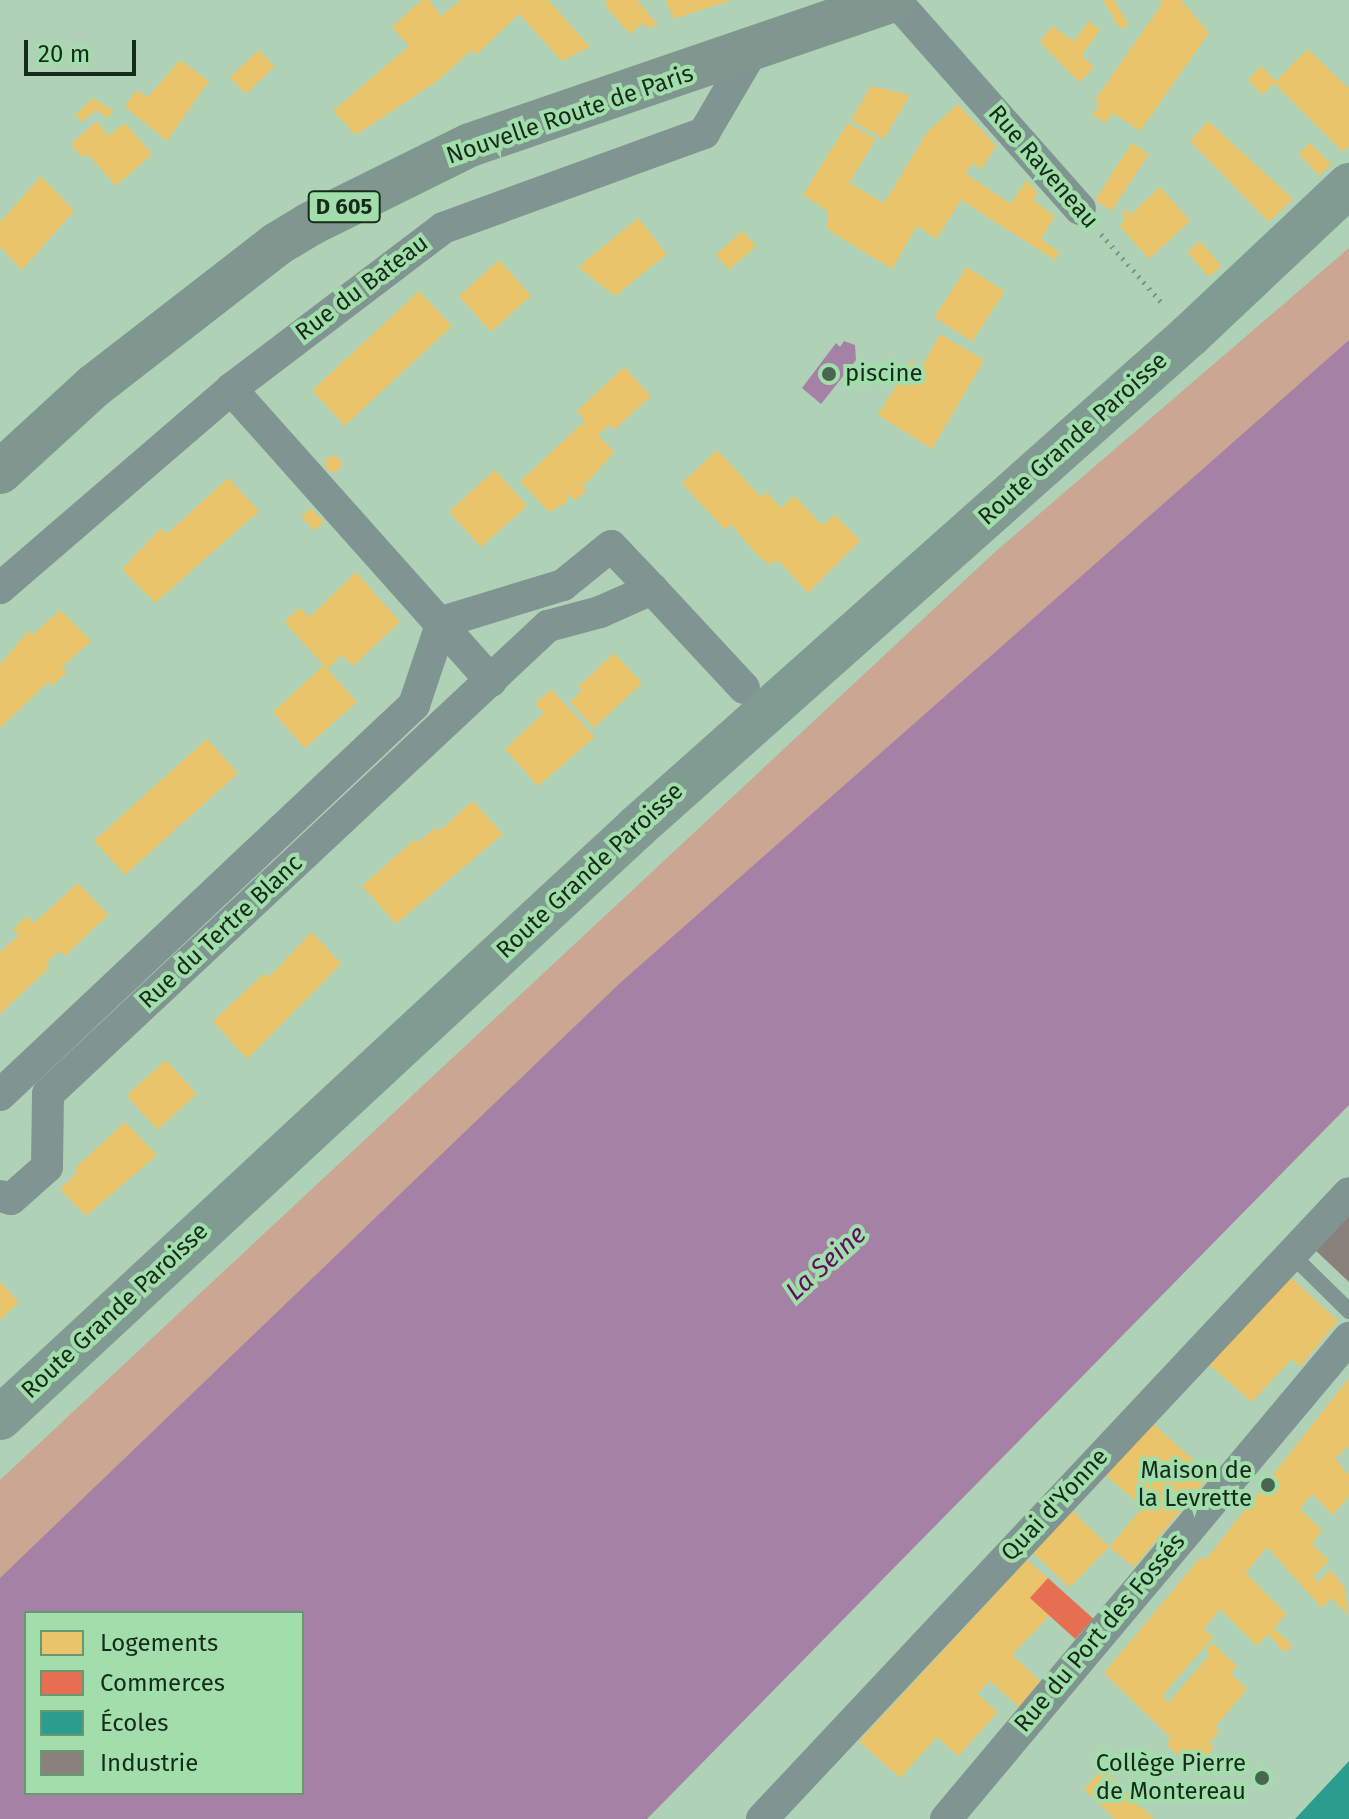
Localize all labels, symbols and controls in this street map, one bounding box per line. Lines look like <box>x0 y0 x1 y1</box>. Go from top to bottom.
scale bar <box>28 24 140 74</box>
text: 20 m <box>38 40 90 68</box>
street label: Nouvelle Route de Paris <box>443 59 697 171</box>
street label: Rue Raveneau <box>982 100 1104 234</box>
road number: D 605 <box>306 189 382 225</box>
street label: Rue du Bateau <box>290 229 434 347</box>
street label: Route Grande Paroisse <box>972 346 1174 532</box>
place label: piscine <box>845 360 923 388</box>
marker: piscine <box>820 365 838 383</box>
street label: Route Grande Paroisse <box>491 777 689 965</box>
street label: Rue du Tertre Blanc <box>133 849 309 1015</box>
street label: Route Grande Paroisse <box>16 1217 214 1405</box>
water label: La Seine <box>780 1219 872 1307</box>
street label: Quai d'Yonne <box>996 1443 1114 1567</box>
place label: Maison de la Levrette <box>1138 1457 1252 1513</box>
marker: Maison de la Levrette <box>1259 1476 1277 1494</box>
street label: Rue du Port des Fossés <box>1008 1528 1192 1738</box>
legend <box>24 1611 304 1795</box>
text: Logements <box>100 1629 218 1657</box>
text: Commerces <box>100 1669 225 1697</box>
text: Écoles <box>100 1709 169 1737</box>
text: Industrie <box>100 1749 198 1777</box>
place label: Collège Pierre de Montereau <box>1096 1750 1246 1806</box>
marker: Collège Pierre de Montereau <box>1253 1769 1271 1787</box>

